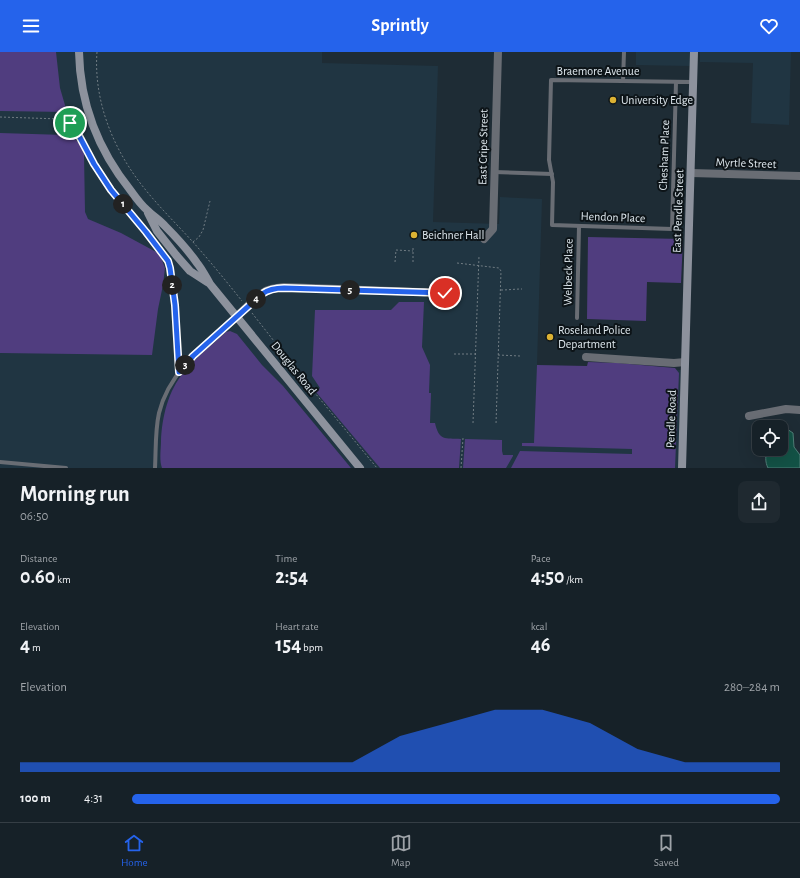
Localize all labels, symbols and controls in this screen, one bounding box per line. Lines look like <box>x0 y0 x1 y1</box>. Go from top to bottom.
icon: menu <box>20 15 42 37</box>
icon: heart <box>758 15 780 37</box>
text: Sprintly <box>371 17 429 35</box>
street label: Braemore Avenue <box>557 65 639 77</box>
place label: University Edge <box>621 94 693 107</box>
marker: University Edge <box>608 95 618 105</box>
pin <box>53 106 87 140</box>
street label: East Cripe Street <box>476 109 490 185</box>
icon: arrive <box>59 112 81 134</box>
street label: Chesham Place <box>657 120 671 190</box>
street label: Myrtle Street <box>715 156 777 171</box>
street label: East Pendle Street <box>671 169 685 253</box>
pin: 1 <box>113 194 133 214</box>
text: 1 <box>121 198 125 209</box>
street label: Hendon Place <box>580 210 646 224</box>
place label: Beichner Hall <box>422 229 485 241</box>
marker: Beichner Hall <box>409 230 419 240</box>
street label: Welbeck Place <box>561 238 575 306</box>
pin: 2 <box>162 275 182 295</box>
pin <box>428 276 462 310</box>
text: 2 <box>169 279 175 290</box>
pin: 5 <box>340 280 360 300</box>
icon: check <box>434 282 456 304</box>
text: 5 <box>348 284 352 295</box>
pin: 4 <box>246 289 266 309</box>
text: 4 <box>253 293 259 304</box>
place label: Roseland Police Department <box>558 324 631 350</box>
marker: Roseland Police Department <box>545 332 555 342</box>
street label: Douglas Road <box>269 339 319 397</box>
pin: 3 <box>175 355 195 375</box>
text: 3 <box>183 359 187 370</box>
street label: Pendle Road <box>664 390 678 448</box>
map controls <box>752 420 788 456</box>
button: locate <box>752 420 788 456</box>
button: share <box>738 481 780 523</box>
text: Morning run <box>20 483 130 505</box>
text: 06:50 <box>20 510 48 523</box>
text: Distance <box>20 553 57 564</box>
text: Time <box>275 553 297 564</box>
text: Pace <box>531 553 550 564</box>
text: 0.60 <box>20 567 55 587</box>
text: 2:54 <box>275 567 308 587</box>
text: 4:50 <box>531 567 564 587</box>
text: km <box>55 574 71 585</box>
text: /km <box>564 574 583 585</box>
text: Elevation <box>20 621 60 632</box>
text: Heart rate <box>275 621 319 632</box>
text: kcal <box>531 621 547 632</box>
text: 4 <box>20 635 30 655</box>
text: 154 <box>275 635 301 655</box>
text: 46 <box>531 635 550 655</box>
text: m <box>30 642 41 653</box>
text: bpm <box>301 642 323 653</box>
text: Elevation <box>20 681 67 694</box>
text: 280–284 m <box>724 681 780 694</box>
text: 100 m <box>20 792 51 805</box>
text: 4:31 <box>84 792 103 805</box>
tab: Home <box>121 832 148 869</box>
tab: Map <box>390 832 412 869</box>
tab: Saved <box>654 832 679 869</box>

